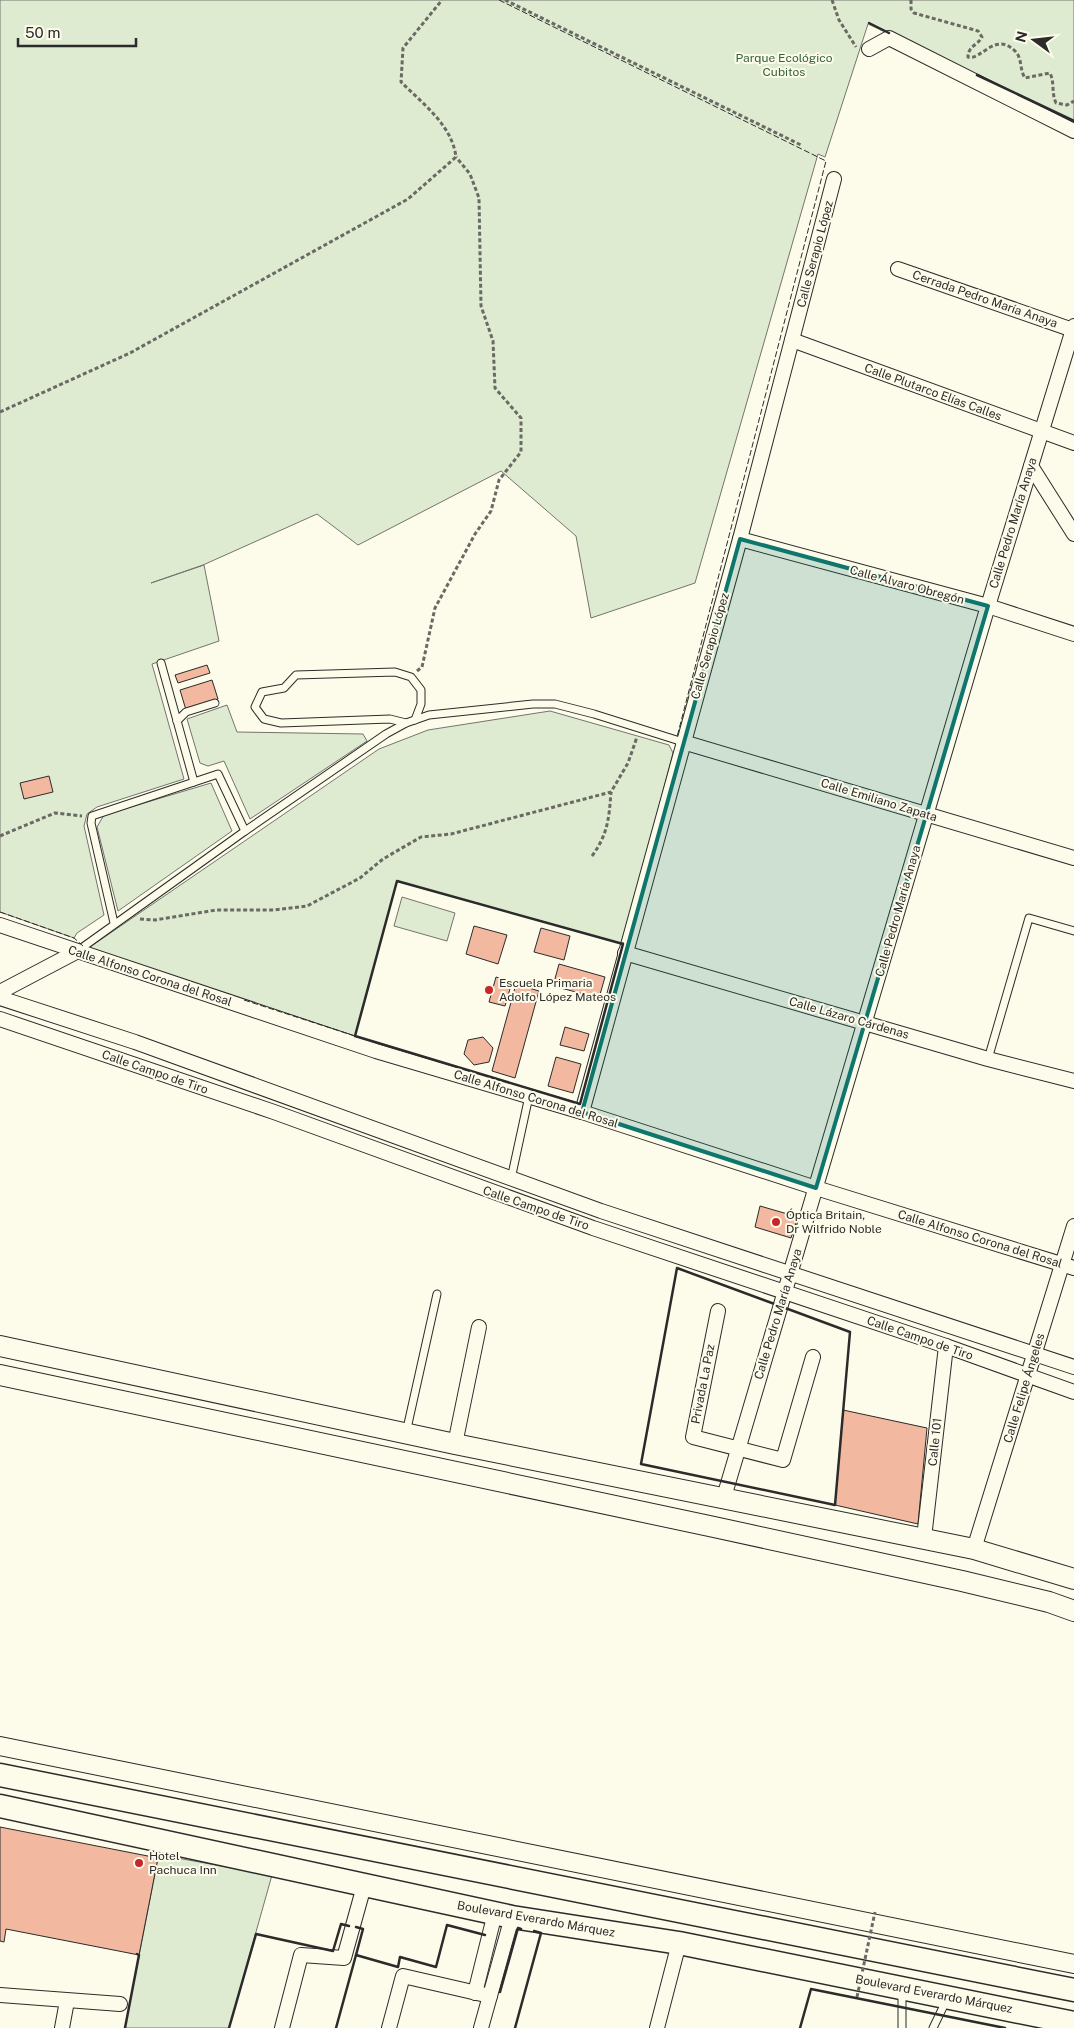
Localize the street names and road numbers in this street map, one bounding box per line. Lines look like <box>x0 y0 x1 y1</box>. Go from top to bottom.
street label: Calle Serapio López <box>794 199 836 309</box>
street label: Cerrada Pedro María Anaya <box>911 268 1059 330</box>
street label: Calle Plutarco Elías Calles <box>862 361 1004 423</box>
street label: Calle Pedro María Anaya <box>986 456 1040 590</box>
street label: Calle Álvaro Obregón <box>848 563 966 607</box>
street label: Calle Serapio López <box>688 591 732 701</box>
street label: Calle Emiliano Zapata <box>819 776 939 824</box>
street label: Calle Pedro María Anaya <box>873 844 923 978</box>
street label: Calle Alfonso Corona del Rosal <box>66 943 234 1009</box>
street label: Calle Lázaro Cárdenas <box>787 994 911 1042</box>
street label: Calle Campo de Tiro <box>100 1047 210 1097</box>
street label: Calle Alfonso Corona del Rosal <box>452 1067 620 1131</box>
street label: Calle Campo de Tiro <box>481 1183 591 1233</box>
street label: Calle Alfonso Corona del Rosal <box>896 1207 1064 1271</box>
street label: Calle Pedro María Anaya <box>751 1247 805 1381</box>
street label: Calle Campo de Tiro <box>865 1313 975 1363</box>
street label: Calle Felipe Ángeles <box>1001 1331 1047 1445</box>
street label: Privada La Paz <box>688 1343 718 1425</box>
street label: Calle 101 <box>926 1417 944 1467</box>
street label: Boulevard Everardo Márquez <box>456 1898 616 1940</box>
street label: Boulevard Everardo Márquez <box>854 1972 1014 2016</box>

